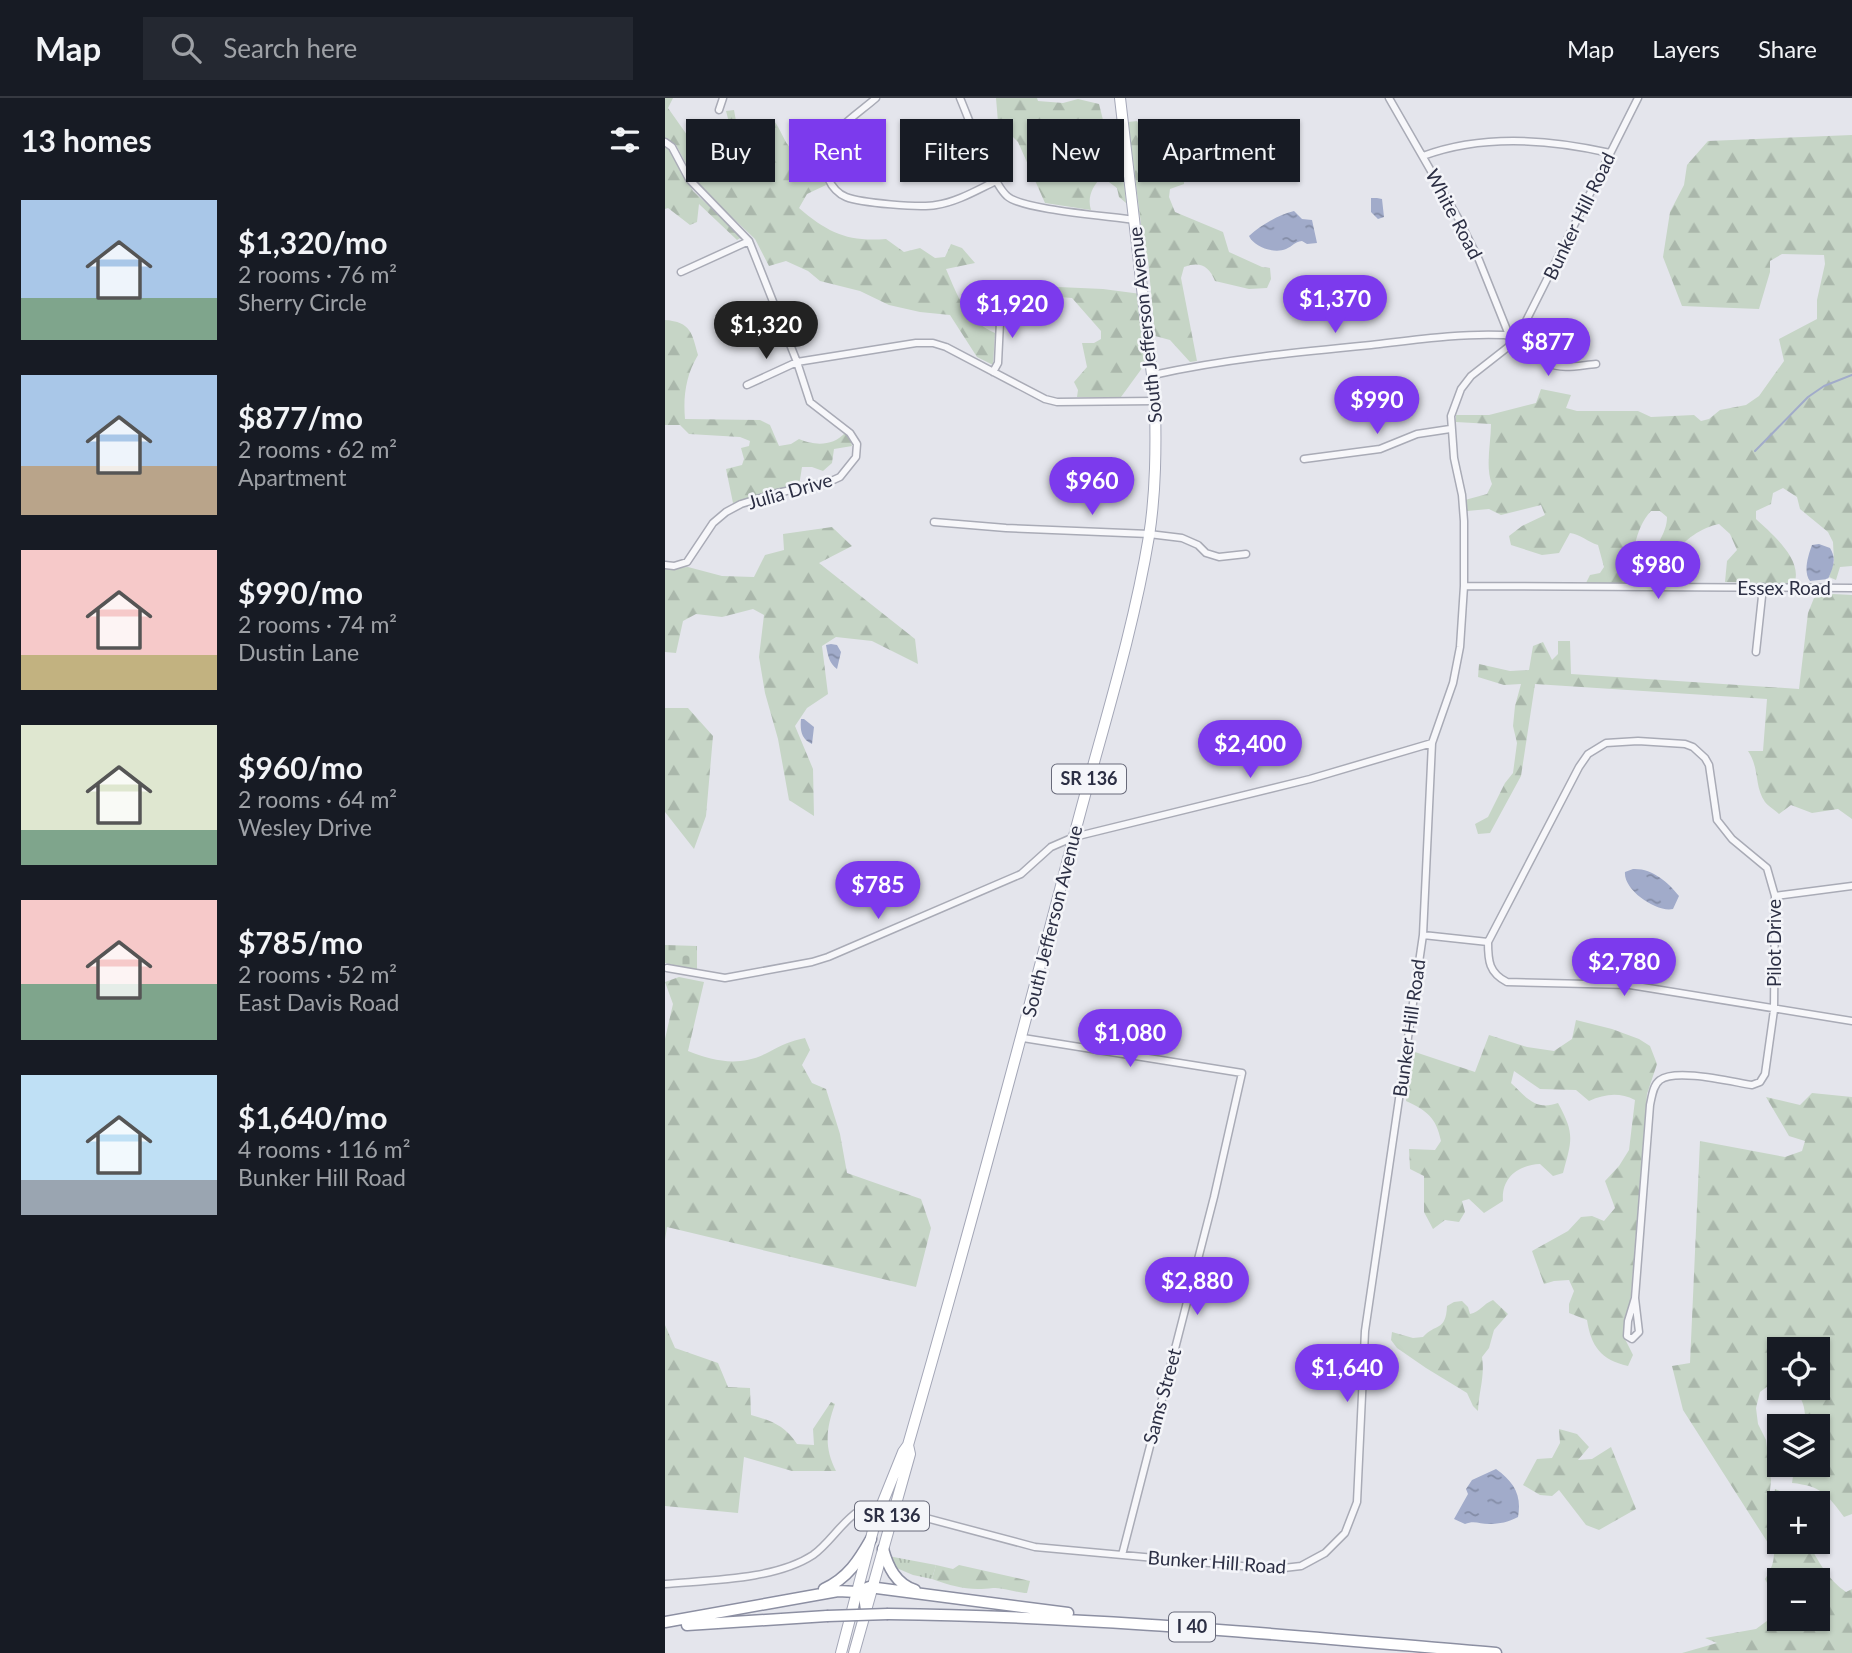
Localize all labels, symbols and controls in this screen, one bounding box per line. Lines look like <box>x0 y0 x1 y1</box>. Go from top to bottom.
search box <box>143 17 633 80</box>
text: Map <box>35 28 101 68</box>
icon: search <box>167 29 205 67</box>
text: Search here <box>223 32 357 64</box>
text: Map <box>1567 34 1614 63</box>
text: Layers <box>1652 34 1720 63</box>
text: Share <box>1758 34 1817 63</box>
chip: Buy <box>686 119 775 182</box>
chip: Rent <box>789 119 886 182</box>
chip: Filters <box>900 119 1013 182</box>
chip: New <box>1027 119 1124 182</box>
chip: Apartment <box>1138 119 1300 182</box>
icon: filters <box>606 121 644 159</box>
text: 13 homes <box>21 122 152 158</box>
street label: Bunker Hill Road <box>1538 148 1619 283</box>
street label: White Road <box>1421 165 1488 263</box>
text: $1,320/mo <box>238 224 387 260</box>
street label: South Jefferson Avenue <box>1123 226 1166 424</box>
icon: home <box>77 228 161 312</box>
text: 2 rooms · 76 m² <box>238 260 397 288</box>
pin: $1,370 <box>1278 275 1392 335</box>
pin: $1,920 <box>955 280 1069 340</box>
text: $1,370 <box>1299 284 1371 312</box>
text: Sherry Circle <box>238 288 367 316</box>
text: $1,920 <box>976 289 1048 317</box>
pin: $1,320 <box>709 302 823 361</box>
text: $1,320 <box>730 310 802 338</box>
pin: $877 <box>1507 318 1589 378</box>
text: $877 <box>1521 327 1575 355</box>
pin: $990 <box>1336 376 1418 436</box>
text: $990 <box>1350 385 1404 413</box>
text: $877/mo <box>238 399 363 435</box>
icon: home <box>77 403 161 487</box>
text: 2 rooms · 62 m² <box>238 435 397 463</box>
pin: $960 <box>1051 458 1133 517</box>
text: Apartment <box>238 463 346 491</box>
text: $960 <box>1065 466 1119 494</box>
street label: Julia Drive <box>745 467 835 514</box>
pin: $980 <box>1617 542 1699 601</box>
text: $980 <box>1631 550 1685 578</box>
text: $990/mo <box>238 574 363 610</box>
street label: Essex Road <box>1737 576 1831 599</box>
icon: home <box>77 578 161 662</box>
text: 2 rooms · 74 m² <box>238 610 397 638</box>
text: Dustin Lane <box>238 638 359 666</box>
pin: $2,400 <box>1193 720 1307 780</box>
text: $2,400 <box>1214 729 1286 757</box>
text: $960/mo <box>238 749 363 785</box>
icon: home <box>77 753 161 837</box>
road number: SR 136 <box>1052 764 1126 794</box>
text: 2 rooms · 64 m² <box>238 785 397 813</box>
text: Wesley Drive <box>238 813 372 841</box>
street label: South Jefferson Avenue <box>1017 823 1086 1019</box>
pin: $785 <box>837 862 919 921</box>
text: $785 <box>851 870 905 898</box>
street label: Pilot Drive <box>1762 899 1785 987</box>
text: $785/mo <box>238 924 363 960</box>
icon: home <box>77 928 161 1012</box>
pin: $2,780 <box>1567 939 1681 998</box>
text: $2,780 <box>1588 947 1660 975</box>
street label: Bunker Hill Road <box>1387 958 1430 1098</box>
text: 2 rooms · 52 m² <box>238 960 397 988</box>
text: East Davis Road <box>238 988 399 1016</box>
pin: $1,080 <box>1073 1010 1187 1069</box>
text: $1,080 <box>1094 1018 1166 1046</box>
text: $1,640/mo <box>238 1099 387 1135</box>
icon: home <box>77 1103 161 1187</box>
text: 4 rooms · 116 m² <box>238 1135 410 1163</box>
text: Bunker Hill Road <box>238 1163 406 1191</box>
pin: $2,880 <box>1140 1258 1254 1317</box>
text: $2,880 <box>1161 1266 1233 1294</box>
map controls <box>1767 1337 1830 1631</box>
button: locate <box>1767 1337 1830 1400</box>
pin: $1,640 <box>1290 1344 1404 1404</box>
street label: Sams Street <box>1138 1345 1185 1446</box>
text: $1,640 <box>1311 1353 1383 1381</box>
button: layers <box>1767 1414 1830 1477</box>
button: + <box>1767 1491 1830 1554</box>
road number: SR 136 <box>855 1502 929 1531</box>
street label: Bunker Hill Road <box>1147 1545 1287 1578</box>
button: − <box>1767 1568 1830 1631</box>
road number: I 40 <box>1169 1612 1215 1642</box>

